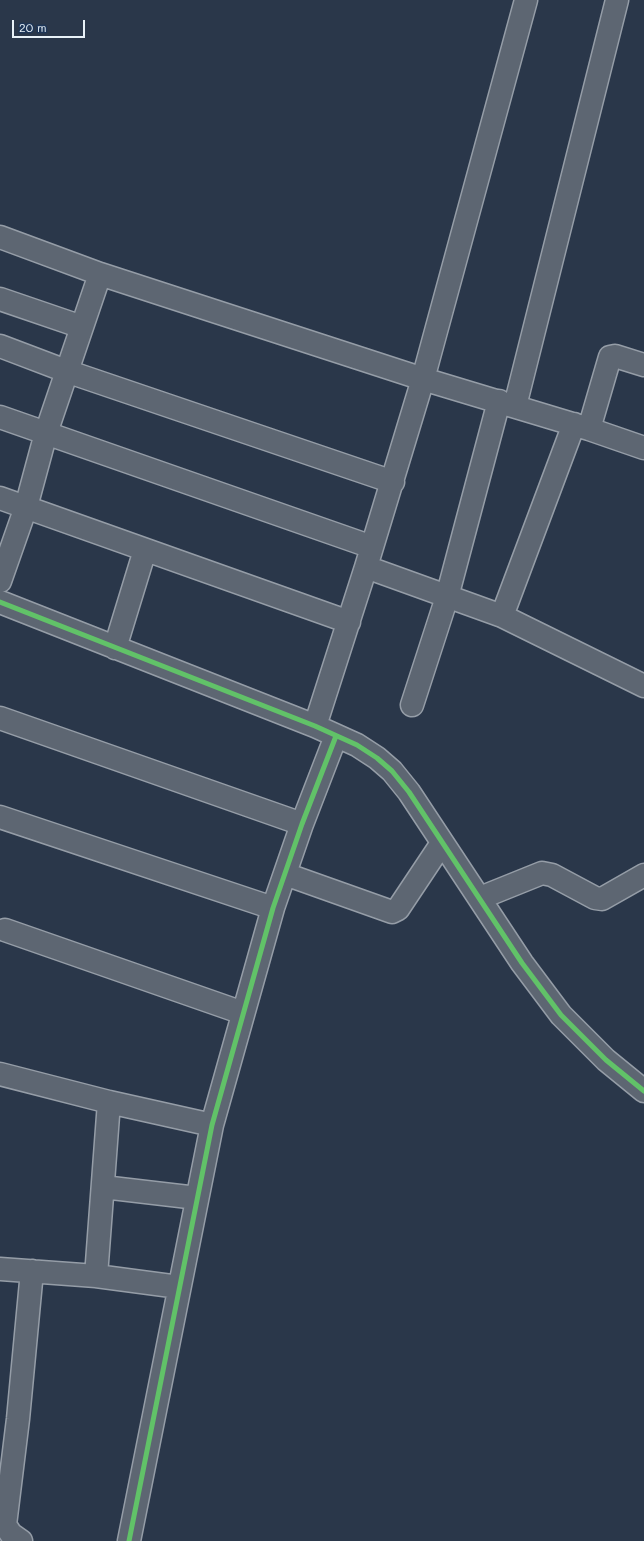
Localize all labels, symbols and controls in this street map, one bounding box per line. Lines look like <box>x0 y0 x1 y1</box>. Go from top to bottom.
scale bar <box>14 12 87 38</box>
text: 20 m <box>19 19 47 35</box>

